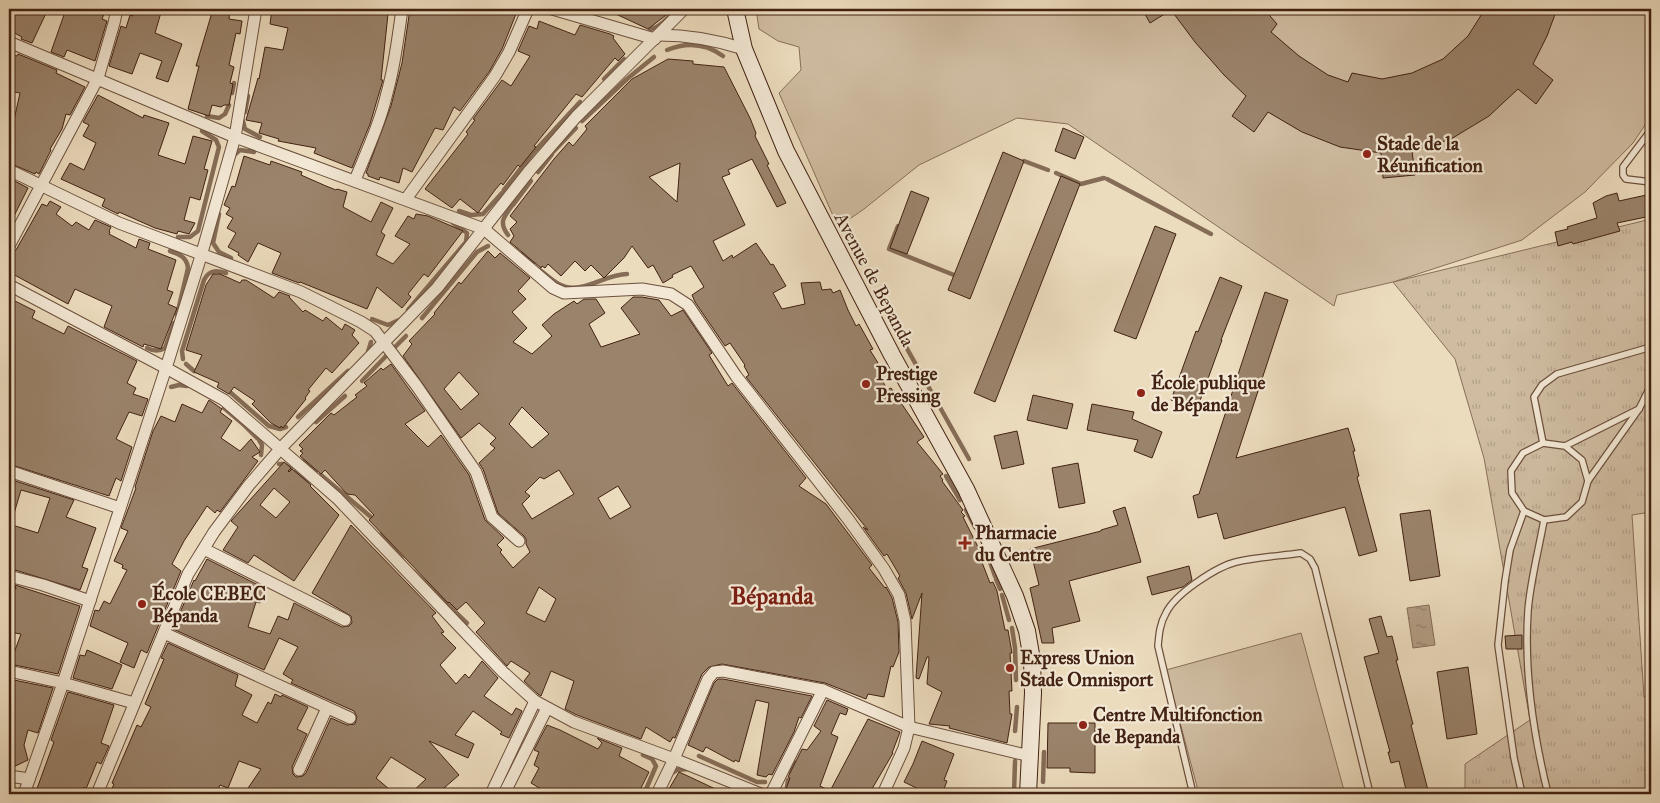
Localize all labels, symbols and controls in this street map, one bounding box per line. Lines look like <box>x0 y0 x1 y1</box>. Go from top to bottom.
place label: Stade de la Réunification <box>1377 132 1483 177</box>
marker: Stade de la Réunification <box>1361 148 1373 160</box>
street label: Avenue de Bepanda <box>829 207 920 351</box>
place label: Prestige Pressing <box>876 362 941 408</box>
place label: École publique de Bépanda <box>1151 369 1266 417</box>
marker: Prestige Pressing <box>860 378 872 390</box>
marker: École publique de Bépanda <box>1135 387 1147 399</box>
place label: Pharmacie du Centre <box>975 521 1057 566</box>
marker: Pharmacie du Centre <box>959 537 971 549</box>
place label: École CEBEC Bépanda <box>152 580 266 628</box>
district label: Bépanda <box>730 581 814 611</box>
marker: École CEBEC Bépanda <box>136 598 148 610</box>
place label: Express Union Stade Omnisport <box>1020 646 1153 692</box>
marker: Express Union Stade Omnisport <box>1004 662 1016 674</box>
place label: Centre Multifonction de Bepanda <box>1093 703 1263 749</box>
marker: Centre Multifonction de Bepanda <box>1077 719 1089 731</box>

